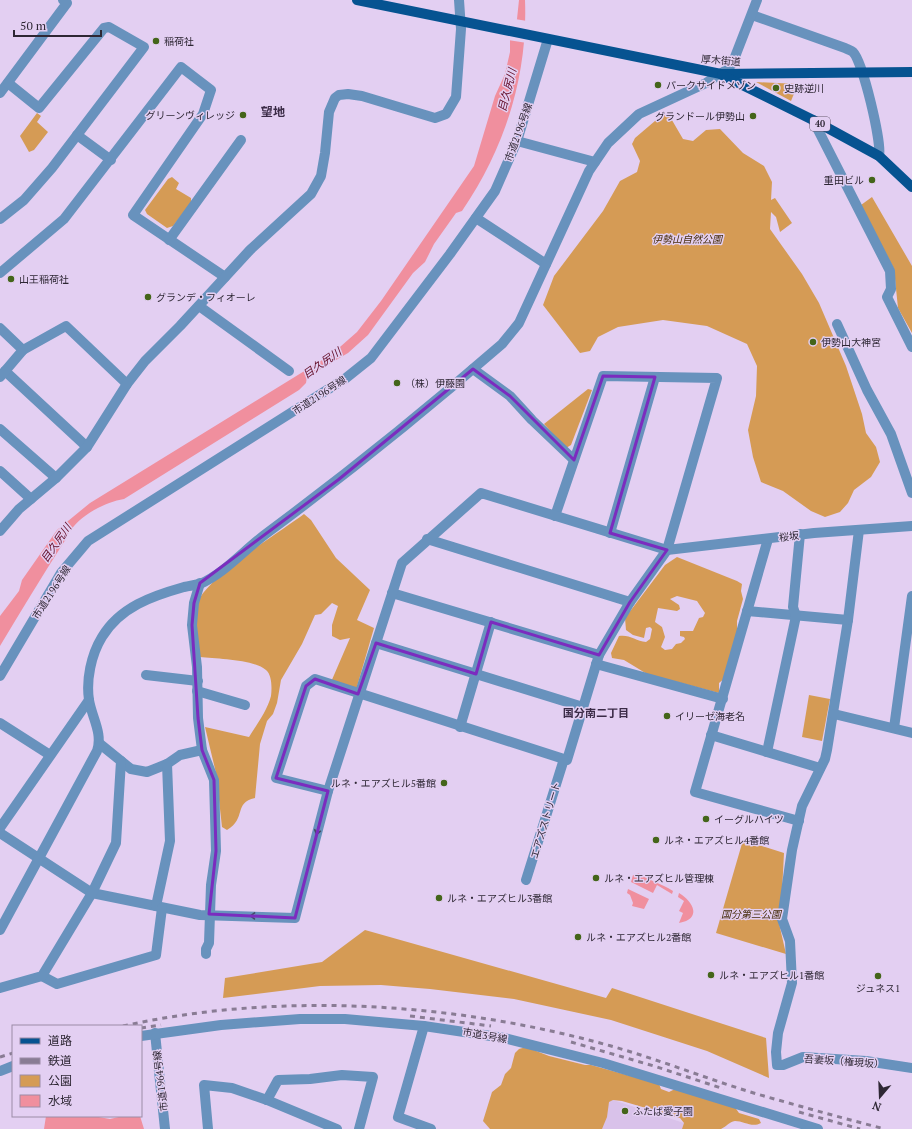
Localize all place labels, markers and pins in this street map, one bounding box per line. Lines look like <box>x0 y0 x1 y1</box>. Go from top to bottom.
place label: 稲荷社 <box>164 35 194 48</box>
marker: 稲荷社 <box>151 36 161 46</box>
place label: パークサイドメゾン <box>666 79 756 92</box>
marker: パークサイドメゾン <box>653 80 663 90</box>
place label: 史跡逆川 <box>784 82 824 95</box>
marker: 史跡逆川 <box>771 83 781 93</box>
place label: グリーンヴィレッジ <box>146 109 235 122</box>
marker: グリーンヴィレッジ <box>238 110 248 120</box>
place label: グランドール伊勢山 <box>655 110 745 123</box>
marker: グランドール伊勢山 <box>748 111 758 121</box>
place label: 重田ビル <box>824 174 864 187</box>
marker: 重田ビル <box>867 175 877 185</box>
place label: 山王稲荷社 <box>19 273 69 286</box>
marker: 山王稲荷社 <box>6 274 16 284</box>
place label: グランデ・フィオーレ <box>156 291 256 304</box>
marker: グランデ・フィオーレ <box>143 292 153 302</box>
place label: 伊勢山大神宮 <box>821 336 881 349</box>
marker: 伊勢山大神宮 <box>808 337 818 347</box>
place label: （株）伊藤園 <box>405 377 465 390</box>
marker: （株）伊藤園 <box>392 378 402 388</box>
place label: イリーゼ海老名 <box>675 710 745 723</box>
marker: イリーゼ海老名 <box>662 711 672 721</box>
place label: ルネ・エアズヒル5番館 <box>331 777 436 790</box>
marker: ルネ・エアズヒル5番館 <box>439 778 449 788</box>
place label: イーグルハイツ <box>714 813 784 826</box>
marker: イーグルハイツ <box>701 814 711 824</box>
place label: ルネ・エアズヒル4番館 <box>664 834 769 847</box>
marker: ルネ・エアズヒル4番館 <box>651 835 661 845</box>
place label: ルネ・エアズヒル管理棟 <box>604 872 714 885</box>
marker: ルネ・エアズヒル管理棟 <box>591 873 601 883</box>
place label: ルネ・エアズヒル3番館 <box>447 892 552 905</box>
marker: ルネ・エアズヒル3番館 <box>434 893 444 903</box>
place label: ルネ・エアズヒル2番館 <box>586 931 691 944</box>
marker: ルネ・エアズヒル2番館 <box>573 932 583 942</box>
place label: ルネ・エアズヒル1番館 <box>719 969 824 982</box>
marker: ルネ・エアズヒル1番館 <box>706 970 716 980</box>
marker: ジュネス1 <box>873 971 883 981</box>
place label: ジュネス1 <box>856 982 900 995</box>
place label: ふたば愛子園 <box>633 1105 693 1118</box>
marker: ふたば愛子園 <box>620 1106 630 1116</box>

